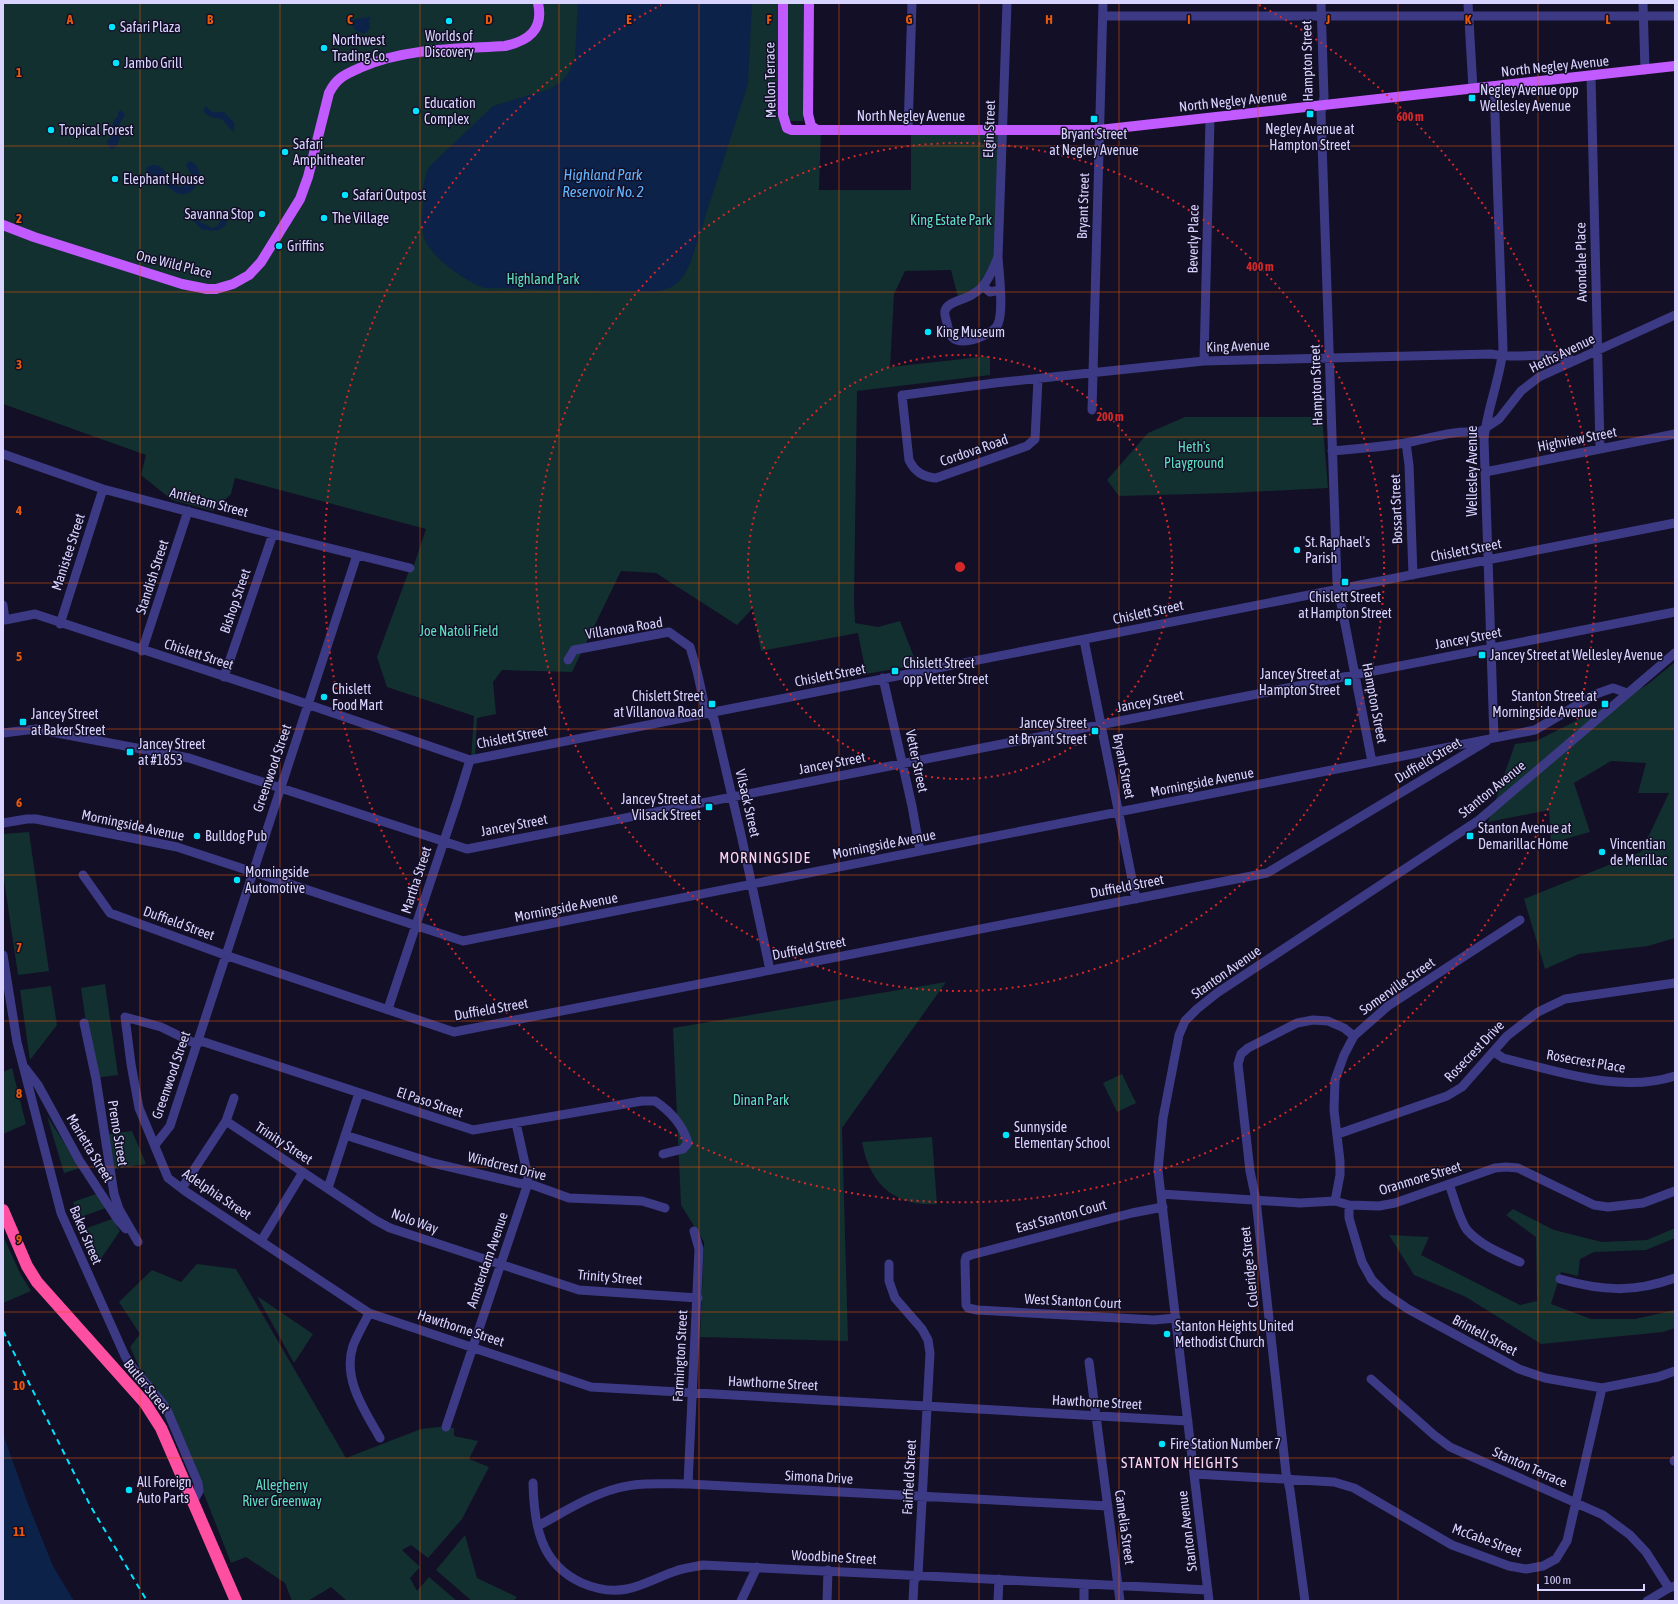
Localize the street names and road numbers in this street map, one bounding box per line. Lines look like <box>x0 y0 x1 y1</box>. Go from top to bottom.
street label: Hampton Street <box>1298 20 1316 102</box>
street label: Mellon Terrace <box>761 42 779 118</box>
street label: North Negley Avenue <box>1500 52 1610 80</box>
street label: North Negley Avenue <box>1178 87 1288 115</box>
street label: Elgin Street <box>980 100 998 158</box>
street label: North Negley Avenue <box>857 108 965 124</box>
street label: Bryant Street <box>1074 173 1092 239</box>
street label: Beverly Place <box>1184 204 1202 274</box>
street label: Avondale Place <box>1572 222 1590 302</box>
street label: One Wild Place <box>135 247 213 281</box>
street label: Heths Avenue <box>1527 330 1597 376</box>
street label: King Avenue <box>1206 337 1270 355</box>
street label: Hampton Street <box>1307 344 1325 426</box>
street label: Highview Street <box>1536 423 1618 455</box>
street label: Wellesley Avenue <box>1464 426 1480 516</box>
street label: Cordova Road <box>938 431 1010 469</box>
street label: Bossart Street <box>1387 474 1405 544</box>
street label: Antietam Street <box>168 484 250 520</box>
street label: Manistee Street <box>48 511 88 593</box>
street label: Chislett Street <box>1429 535 1503 565</box>
street label: Standish Street <box>132 538 172 616</box>
street label: Bishop Street <box>216 567 254 635</box>
street label: Chislett Street <box>1111 597 1185 627</box>
street label: Villanova Road <box>584 614 664 642</box>
street label: Jancey Street <box>1433 624 1503 652</box>
street label: Chislett Street <box>162 635 236 673</box>
street label: Chislett Street <box>793 660 867 690</box>
street label: Hampton Street <box>1359 662 1391 744</box>
street label: Jancey Street <box>1115 687 1185 715</box>
street label: Greenwood Street <box>250 722 294 814</box>
street label: Chislett Street <box>475 722 549 752</box>
street label: Vetter Street <box>903 728 931 794</box>
street label: Bryant Street <box>1110 732 1138 800</box>
street label: Duffield Street <box>1392 734 1464 786</box>
street label: Jancey Street <box>797 749 867 777</box>
street label: Stanton Avenue <box>1455 757 1529 821</box>
street label: Morningside Avenue <box>1149 764 1255 800</box>
street label: Vilsack Street <box>732 767 764 839</box>
street label: Morningside Avenue <box>80 806 186 844</box>
street label: Jancey Street <box>479 811 549 839</box>
street label: Morningside Avenue <box>831 826 937 862</box>
street label: Martha Street <box>398 844 434 916</box>
street label: Duffield Street <box>1089 871 1165 901</box>
street label: Morningside Avenue <box>513 889 619 925</box>
street label: Duffield Street <box>141 903 217 943</box>
street label: Duffield Street <box>771 933 847 963</box>
street label: Stanton Avenue <box>1188 942 1264 1002</box>
street label: Somerville Street <box>1356 954 1438 1018</box>
street label: Duffield Street <box>453 995 529 1023</box>
street label: Rosecrest Drive <box>1441 1017 1507 1085</box>
street label: Greenwood Street <box>149 1029 193 1121</box>
street label: Rosecrest Place <box>1545 1046 1627 1076</box>
street label: El Paso Street <box>395 1084 465 1120</box>
street label: Premo Street <box>105 1099 131 1167</box>
street label: Marietta Street <box>63 1111 117 1185</box>
street label: Trinity Street <box>252 1119 316 1167</box>
street label: Windcrest Drive <box>466 1148 548 1184</box>
street label: Oranmore Street <box>1377 1158 1463 1198</box>
street label: Adelphia Street <box>180 1165 254 1223</box>
street label: East Stanton Court <box>1014 1196 1108 1236</box>
street label: Baker Street <box>66 1203 106 1267</box>
street label: Nolo Way <box>389 1205 441 1237</box>
street label: Amsterdam Avenue <box>463 1210 511 1310</box>
street label: Coleridge Street <box>1237 1226 1261 1308</box>
street label: Trinity Street <box>577 1266 643 1288</box>
street label: West Stanton Court <box>1024 1290 1122 1312</box>
street label: Hawthorne Street <box>416 1306 506 1350</box>
street label: Farmington Street <box>670 1310 690 1402</box>
street label: Brintell Street <box>1450 1311 1520 1359</box>
street label: Butler Street <box>121 1356 173 1416</box>
street label: Hawthorne Street <box>727 1373 819 1393</box>
street label: Hawthorne Street <box>1051 1392 1143 1412</box>
street label: Fairfield Street <box>899 1439 919 1515</box>
street label: Stanton Terrace <box>1490 1443 1570 1491</box>
street label: Simona Drive <box>785 1467 853 1487</box>
street label: Camelia Street <box>1112 1489 1138 1565</box>
street label: Stanton Avenue <box>1174 1490 1200 1572</box>
street label: McCabe Street <box>1450 1520 1524 1560</box>
street label: Woodbine Street <box>791 1547 877 1567</box>

